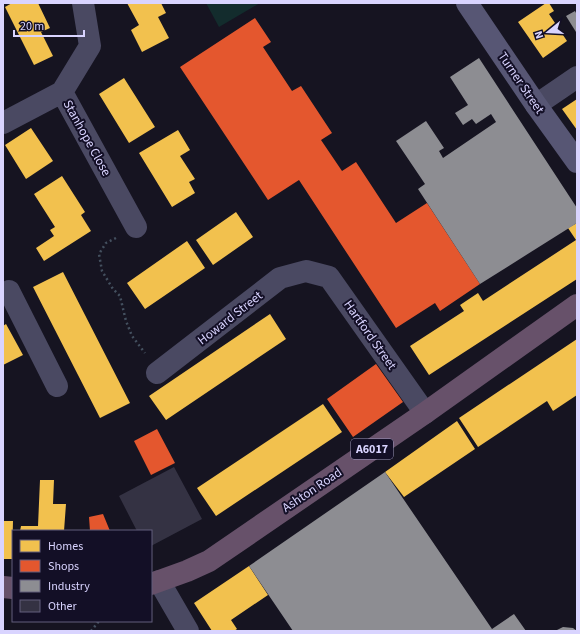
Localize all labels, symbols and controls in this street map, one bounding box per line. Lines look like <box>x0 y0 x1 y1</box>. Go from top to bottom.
scale bar <box>14 12 84 38</box>
north arrow <box>528 12 568 52</box>
text: 20 m <box>20 18 44 35</box>
text: N <box>531 29 547 41</box>
street label: Turner Street <box>494 48 549 118</box>
street label: Stanhope Close <box>59 97 115 179</box>
street label: Howard Street <box>194 287 267 349</box>
street label: Hartford Street <box>339 297 401 374</box>
road number: A6017 <box>351 439 393 459</box>
street label: Ashton Road <box>278 463 346 517</box>
legend <box>12 530 152 622</box>
text: Homes <box>48 538 83 555</box>
text: Shops <box>48 558 79 575</box>
text: Industry <box>48 578 90 595</box>
text: Other <box>48 598 78 615</box>

